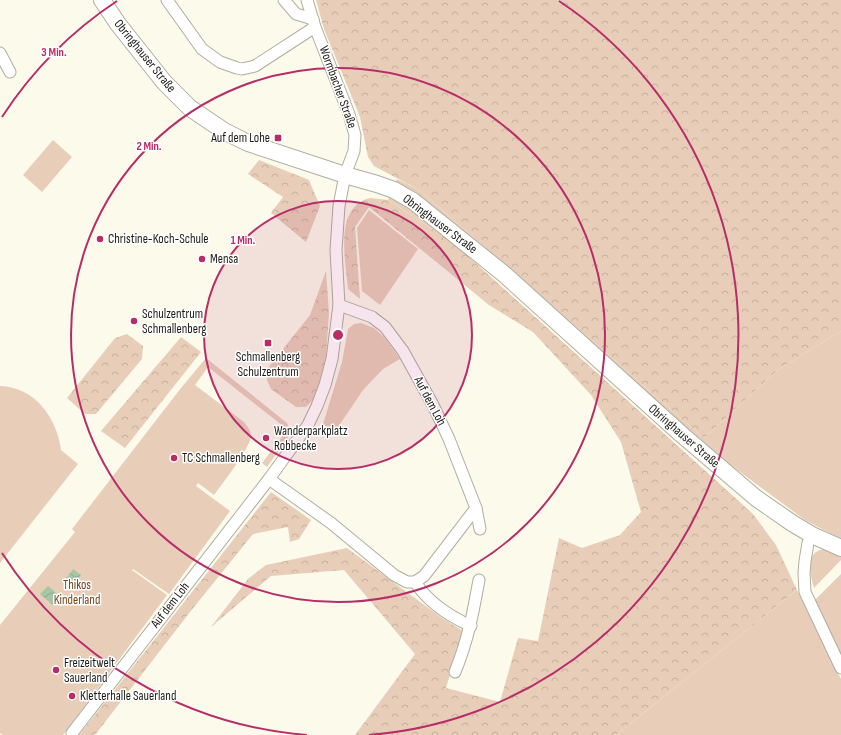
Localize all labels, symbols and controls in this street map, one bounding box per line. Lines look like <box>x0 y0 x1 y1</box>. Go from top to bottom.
street label: Obringhauser Straße <box>111 16 179 96</box>
street label: Wormbacher Straße <box>316 44 360 130</box>
text: 3 Min. <box>41 45 67 60</box>
place label: Auf dem Lohe <box>210 130 270 146</box>
marker: Auf dem Lohe <box>273 133 283 143</box>
text: 2 Min. <box>136 139 162 154</box>
street label: Obringhauser Straße <box>400 191 480 257</box>
place label: Christine-Koch-Schule <box>108 231 209 247</box>
text: 1 Min. <box>231 233 256 248</box>
marker: Christine-Koch-Schule <box>95 234 105 244</box>
place label: Mensa <box>210 251 238 267</box>
marker: Mensa <box>197 254 207 264</box>
place label: Schulzentrum Schmallenberg <box>142 306 207 337</box>
marker: Schulzentrum Schmallenberg <box>129 316 139 326</box>
centre of rings <box>331 328 345 342</box>
marker: Schmallenberg Schulzentrum <box>263 338 273 348</box>
place label: Schmallenberg Schulzentrum <box>236 349 300 380</box>
street label: Auf dem Loh <box>410 373 450 428</box>
street label: Obringhauser Straße <box>645 401 723 471</box>
place label: Wanderparkplatz Robbecke <box>274 423 348 454</box>
marker: Wanderparkplatz Robbecke <box>261 433 271 443</box>
place label: TC Schmallenberg <box>182 450 260 466</box>
marker: TC Schmallenberg <box>169 453 179 463</box>
park label: Thikos Kinderland <box>54 577 100 608</box>
street label: Auf dem Loh <box>147 579 193 632</box>
place label: Freizeitwelt Sauerland <box>64 655 115 686</box>
marker: Freizeitwelt Sauerland <box>51 665 61 675</box>
place label: Kletterhalle Sauerland <box>80 688 176 704</box>
marker: Kletterhalle Sauerland <box>67 691 77 701</box>

